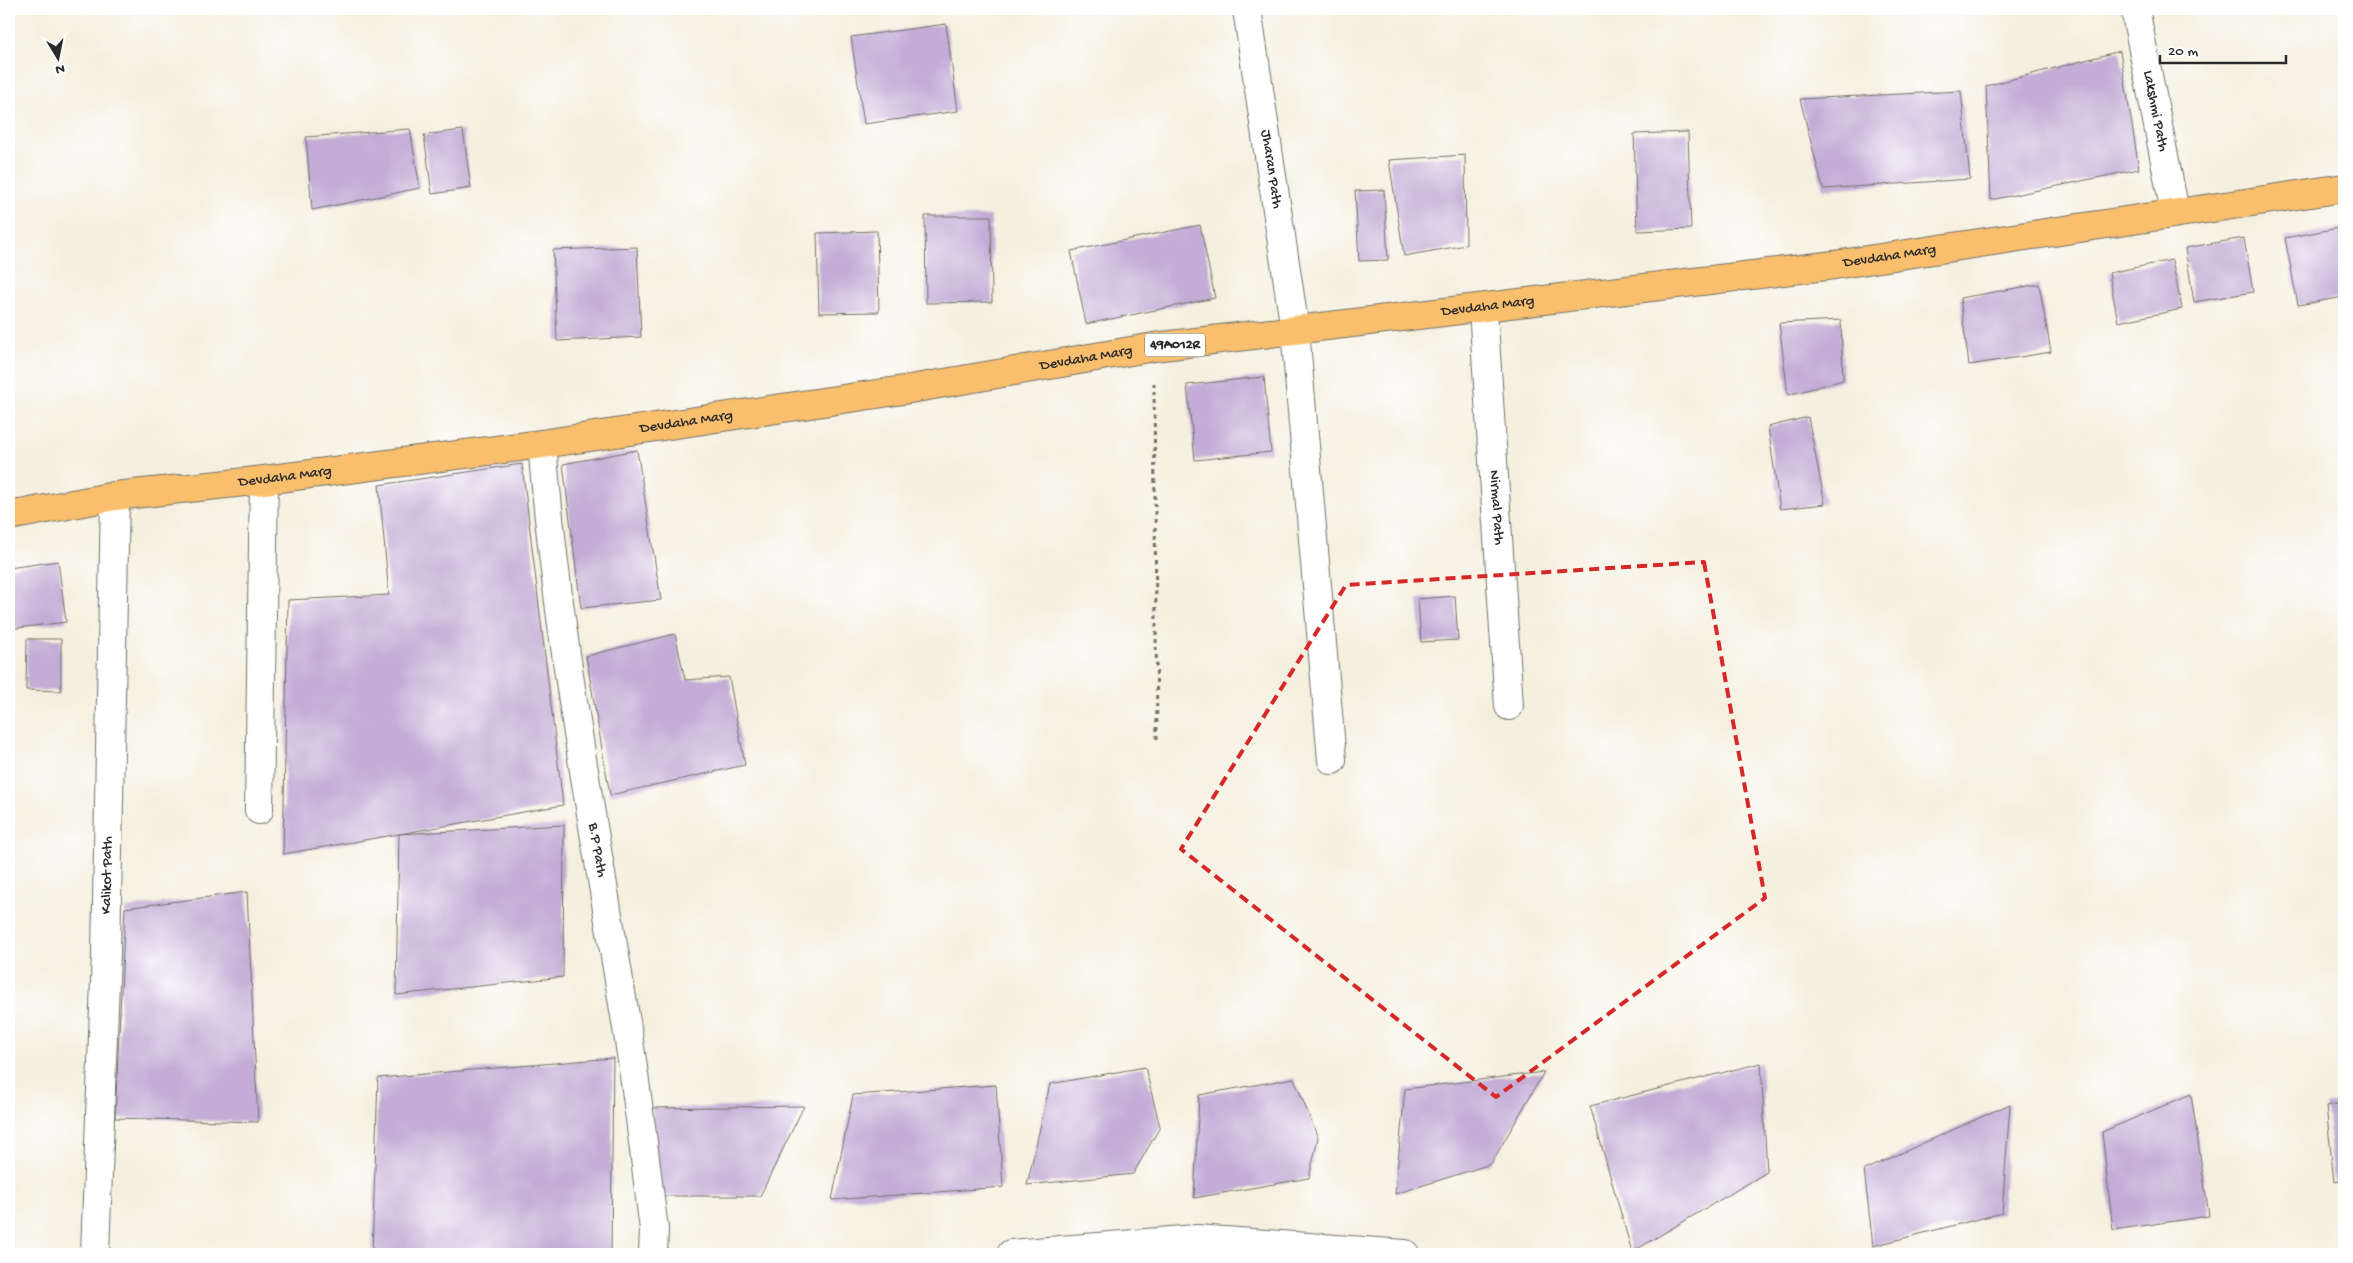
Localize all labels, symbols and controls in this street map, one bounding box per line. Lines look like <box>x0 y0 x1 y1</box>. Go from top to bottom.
north arrow <box>32 32 82 82</box>
scale bar <box>2160 32 2287 64</box>
text: 20 m <box>2168 43 2198 61</box>
text: N <box>54 59 66 78</box>
street label: Lakshmi Path <box>2138 69 2172 153</box>
street label: Jharan Path <box>1256 129 1286 210</box>
street label: Devdaha Marg <box>1841 241 1937 273</box>
street label: Devdaha Marg <box>1439 292 1536 321</box>
road number: 49A012R <box>1145 334 1205 356</box>
street label: Devdaha Marg <box>1038 342 1134 376</box>
street label: Devdaha Marg <box>638 407 734 438</box>
street label: Devdaha Marg <box>237 462 333 492</box>
street label: Nirmal Path <box>1485 470 1507 546</box>
street label: B.P Path <box>583 821 610 879</box>
street label: Kalikot Path <box>98 836 117 914</box>

